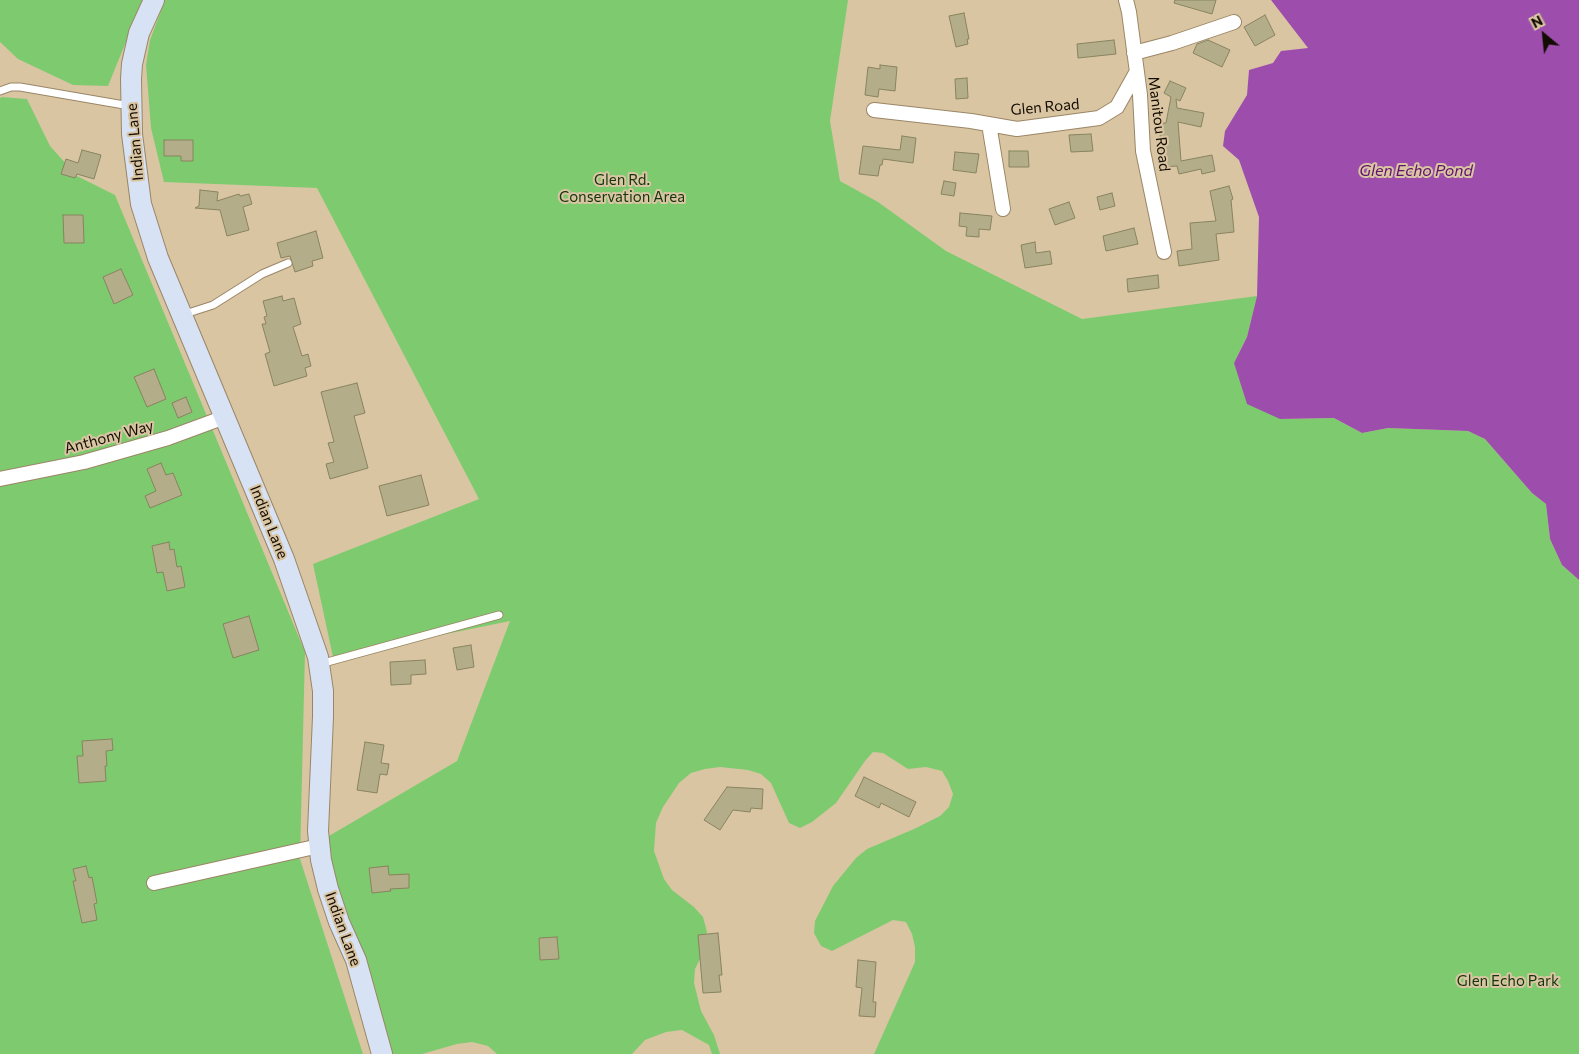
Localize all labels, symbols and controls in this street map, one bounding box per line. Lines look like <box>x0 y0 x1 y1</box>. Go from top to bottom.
north arrow <box>1519 10 1569 60</box>
text: N <box>1528 11 1545 31</box>
street label: Manitou Road <box>1144 75 1174 173</box>
street label: Glen Road <box>1010 95 1080 119</box>
street label: Indian Lane <box>123 103 147 181</box>
water label: Glen Echo Pond <box>1359 161 1473 181</box>
park label: Glen Rd. Conservation Area <box>559 171 685 206</box>
street label: Anthony Way <box>62 416 156 458</box>
street label: Indian Lane <box>246 483 292 561</box>
street label: Indian Lane <box>321 889 365 969</box>
park label: Glen Echo Park <box>1457 972 1559 990</box>

